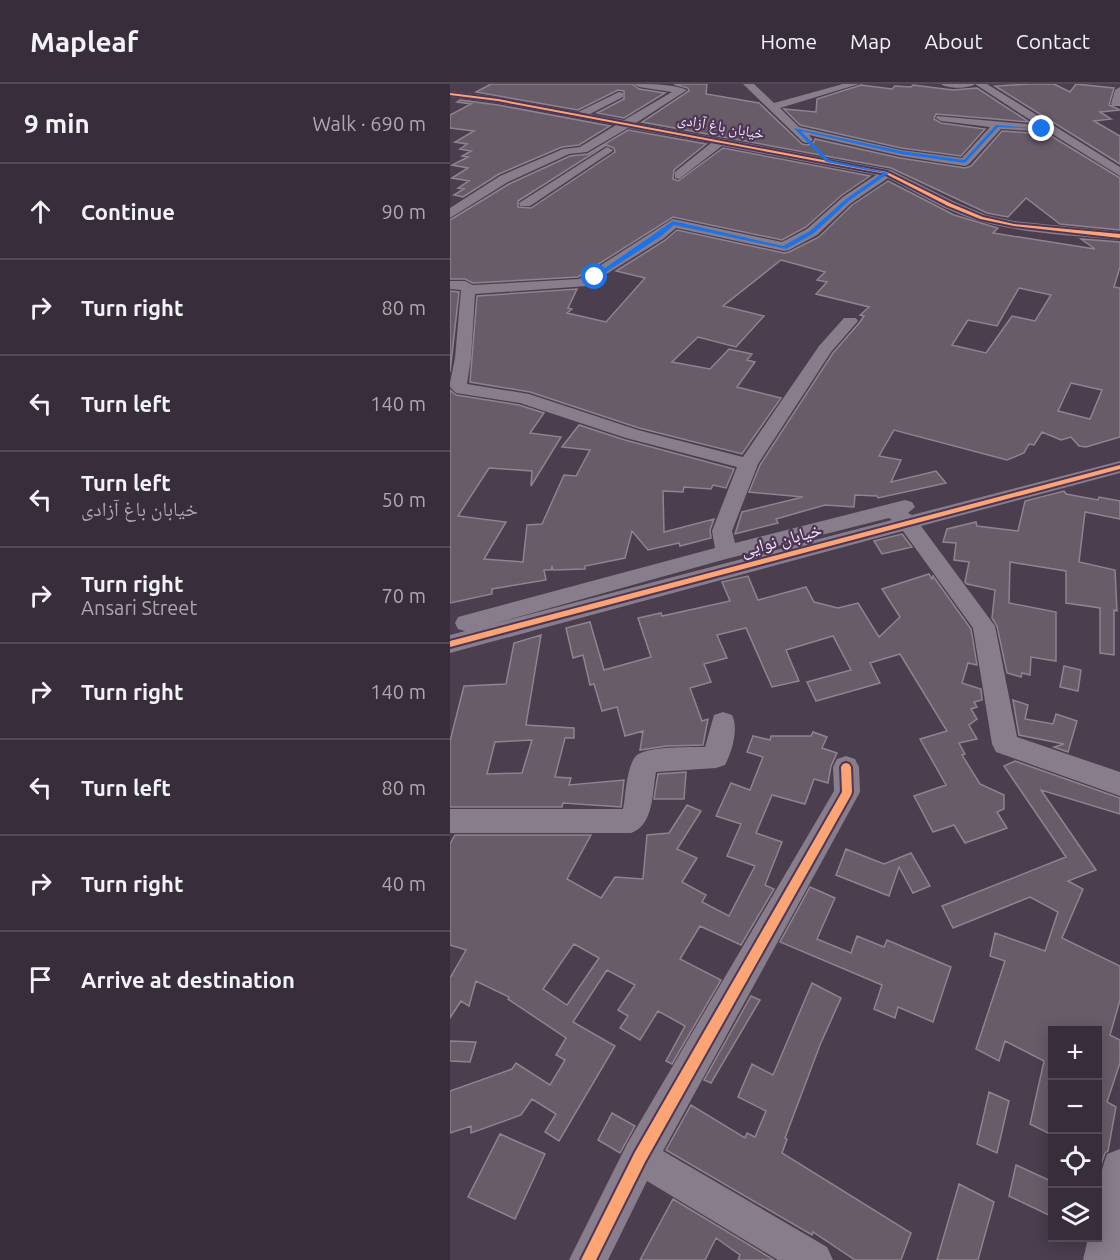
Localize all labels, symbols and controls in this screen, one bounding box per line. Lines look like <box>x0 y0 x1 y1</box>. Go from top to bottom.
text: Mapleaf <box>30 26 138 57</box>
text: Home <box>760 29 817 53</box>
text: Map <box>850 29 891 53</box>
text: About <box>924 29 983 53</box>
text: Contact <box>1016 29 1090 53</box>
text: 9 min <box>24 109 90 138</box>
street label: خیابان باغ آزادی <box>676 110 766 144</box>
text: Walk · 690 m <box>313 112 426 135</box>
route end <box>1028 115 1054 141</box>
icon: ahead <box>24 195 57 228</box>
text: Continue <box>81 199 175 224</box>
text: 90 m <box>382 200 426 223</box>
route start <box>581 263 607 289</box>
icon: right <box>24 291 57 324</box>
text: Turn right <box>81 295 183 320</box>
text: 80 m <box>382 296 426 319</box>
icon: left <box>24 387 57 420</box>
text: Turn left <box>81 391 171 416</box>
text: 140 m <box>370 392 426 415</box>
text: Turn left <box>81 470 171 495</box>
icon: left <box>24 483 57 516</box>
text: 50 m <box>382 488 426 511</box>
text: خیابان باغ آزادی <box>81 497 198 520</box>
street label: خیابان نوایی <box>738 519 824 561</box>
text: Turn right <box>81 571 183 596</box>
icon: right <box>24 579 57 612</box>
text: 70 m <box>382 584 426 607</box>
text: Ansari Street <box>81 596 197 619</box>
icon: right <box>24 675 57 708</box>
text: Turn right <box>81 679 183 704</box>
text: 140 m <box>370 680 426 703</box>
icon: left <box>24 771 57 804</box>
text: Turn left <box>81 775 171 800</box>
text: 80 m <box>382 776 426 799</box>
icon: right <box>24 867 57 900</box>
text: Turn right <box>81 871 183 896</box>
text: 40 m <box>382 872 426 895</box>
icon: arrive <box>24 963 57 996</box>
text: Arrive at destination <box>81 967 295 992</box>
map controls <box>1048 1026 1102 1242</box>
button: + <box>1048 1026 1102 1080</box>
button: − <box>1048 1080 1102 1134</box>
button: locate <box>1048 1134 1102 1188</box>
button: layers <box>1048 1188 1102 1242</box>

